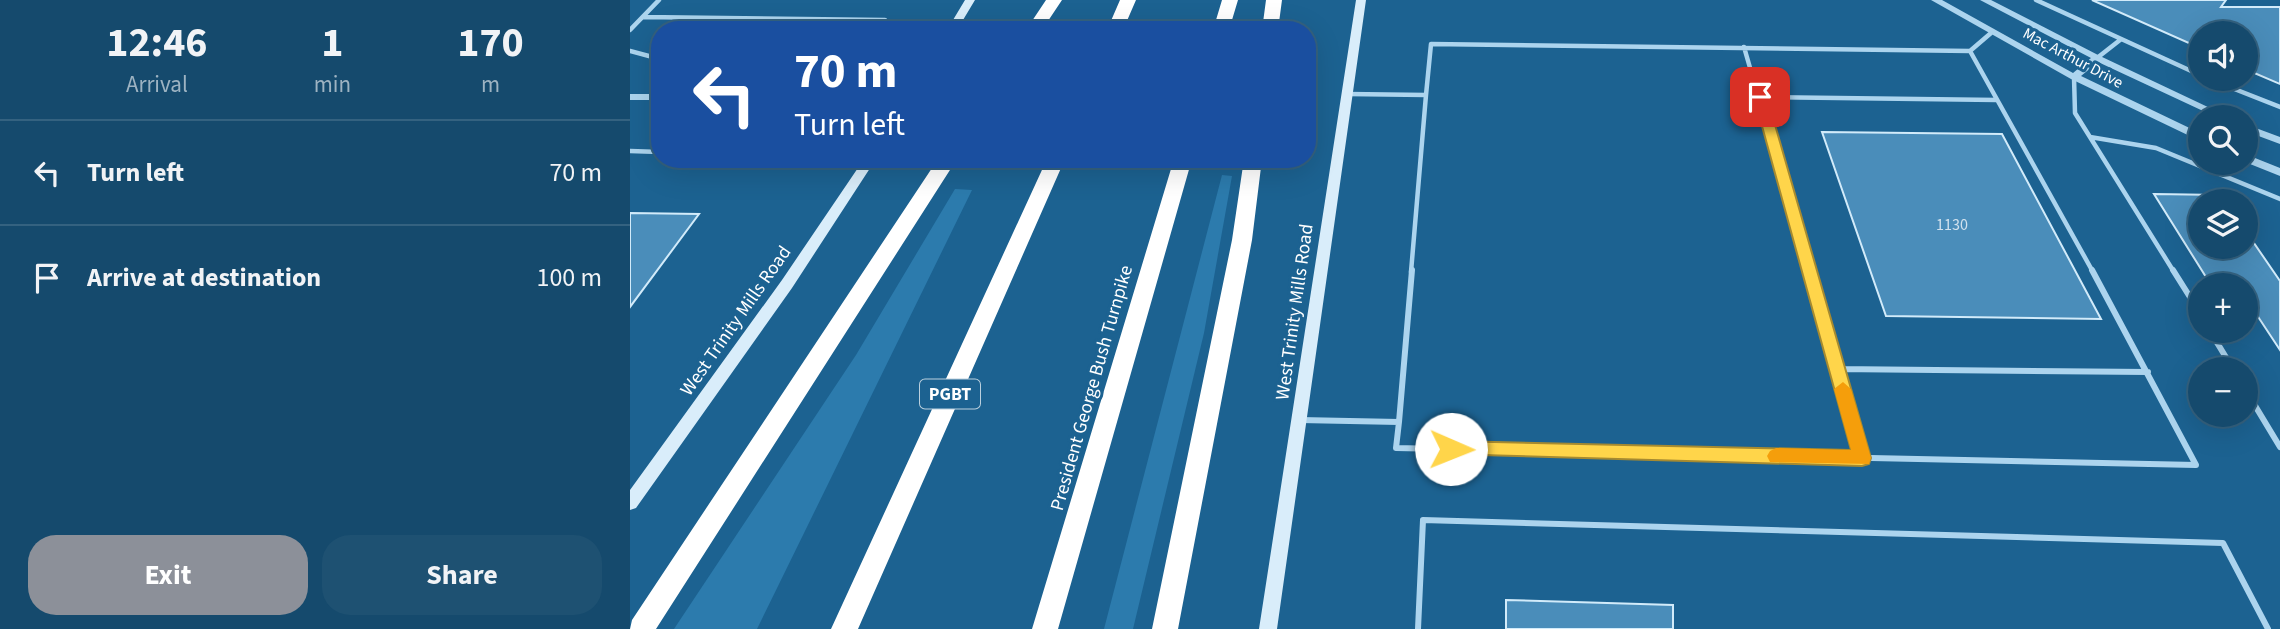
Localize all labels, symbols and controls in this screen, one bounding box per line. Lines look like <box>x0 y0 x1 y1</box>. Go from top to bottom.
text: 12:46 <box>106 13 208 73</box>
text: 1 <box>321 13 343 73</box>
text: 170 <box>457 13 524 73</box>
map controls <box>2188 21 2258 427</box>
button: sound <box>2188 21 2258 91</box>
street label: Mac Arthur Drive <box>2019 22 2127 94</box>
text: 70 m <box>794 37 898 107</box>
icon: left <box>679 49 770 140</box>
pin <box>1730 67 1790 127</box>
text: Arrival <box>126 68 188 101</box>
text: min <box>314 68 351 101</box>
text: m <box>481 68 500 101</box>
icon: arrive <box>1741 78 1779 116</box>
text: Turn left <box>794 102 905 148</box>
button: search <box>2188 105 2258 175</box>
icon: left <box>28 154 66 192</box>
text: Turn left <box>87 154 184 191</box>
text: 70 m <box>549 154 602 191</box>
button: layers <box>2188 189 2258 259</box>
house number: 1130 <box>1936 214 1968 236</box>
street label: West Trinity Mills Road <box>1269 222 1321 402</box>
street label: West Trinity Mills Road <box>674 241 798 401</box>
icon: arrive <box>28 259 66 297</box>
text: Arrive at destination <box>87 259 321 296</box>
text: 100 m <box>536 259 602 296</box>
street label: President George Bush Turnpike <box>1044 262 1140 514</box>
button: + <box>2188 273 2258 343</box>
button: − <box>2188 357 2258 427</box>
road number: PGBT <box>920 380 980 408</box>
position arrow <box>1414 412 1488 486</box>
button: Exit <box>28 535 308 615</box>
button: Share <box>322 535 602 615</box>

